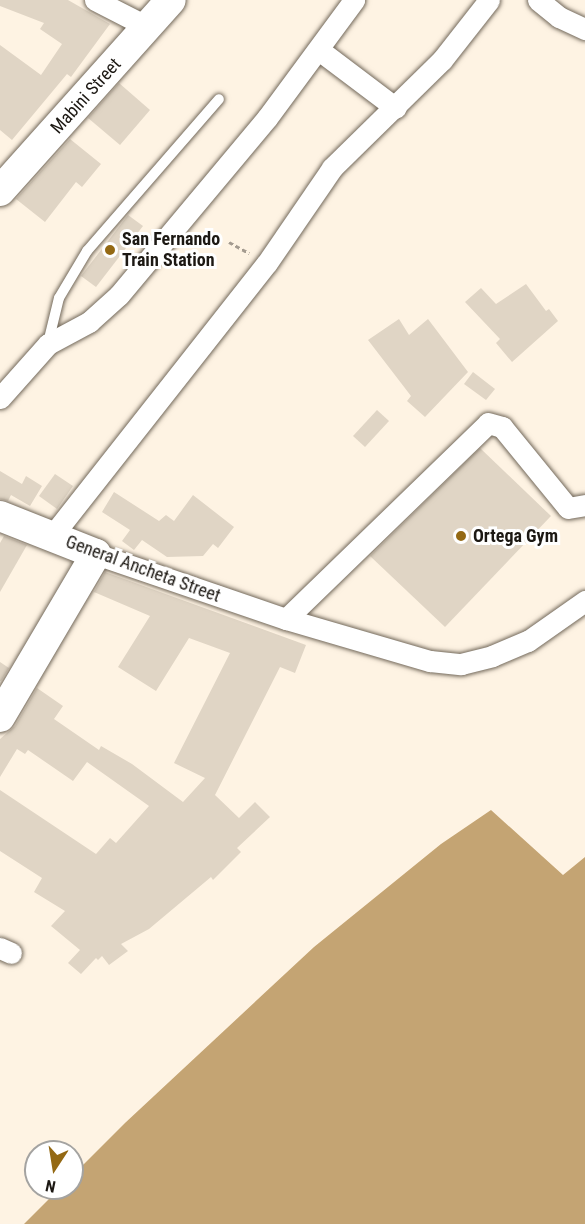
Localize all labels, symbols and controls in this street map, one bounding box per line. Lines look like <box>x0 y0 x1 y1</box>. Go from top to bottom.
street label: Mabini Street <box>46 54 126 138</box>
place label: San Fernando Train Station <box>122 229 220 272</box>
marker: San Fernando Train Station <box>103 243 117 257</box>
place label: Ortega Gym <box>473 525 558 547</box>
marker: Ortega Gym <box>454 529 468 543</box>
street label: General Ancheta Street <box>63 531 223 607</box>
north arrow <box>24 1140 84 1200</box>
text: N <box>44 1176 57 1196</box>

